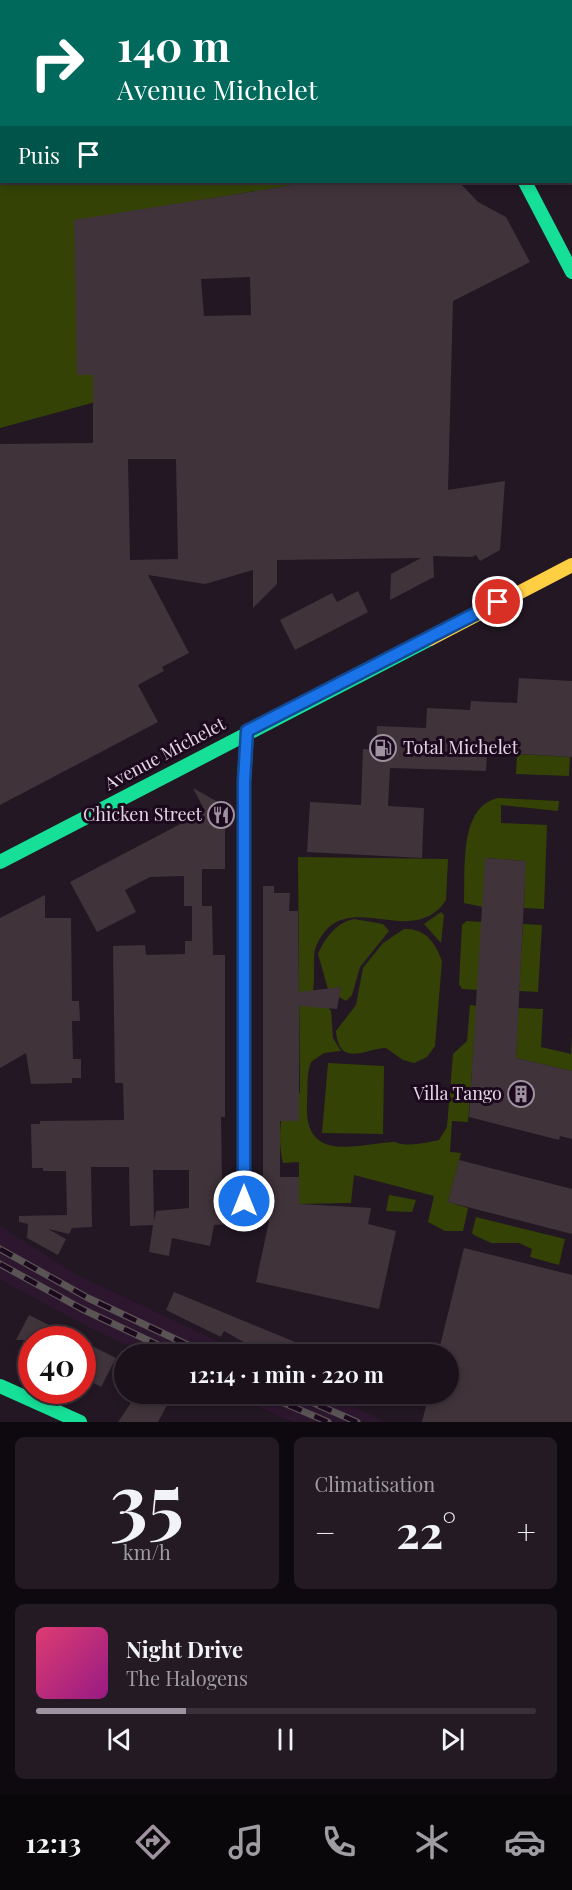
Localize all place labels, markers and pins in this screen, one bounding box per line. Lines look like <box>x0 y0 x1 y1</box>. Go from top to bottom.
pin <box>472 576 523 627</box>
fuel station icon: Total Michelet <box>368 733 398 763</box>
place label: Total Michelet <box>403 735 519 759</box>
restaurant icon: Chicken Street <box>206 800 236 830</box>
place label: Chicken Street <box>83 802 203 826</box>
building icon: Villa Tango <box>506 1079 536 1109</box>
place label: Villa Tango <box>412 1081 502 1105</box>

